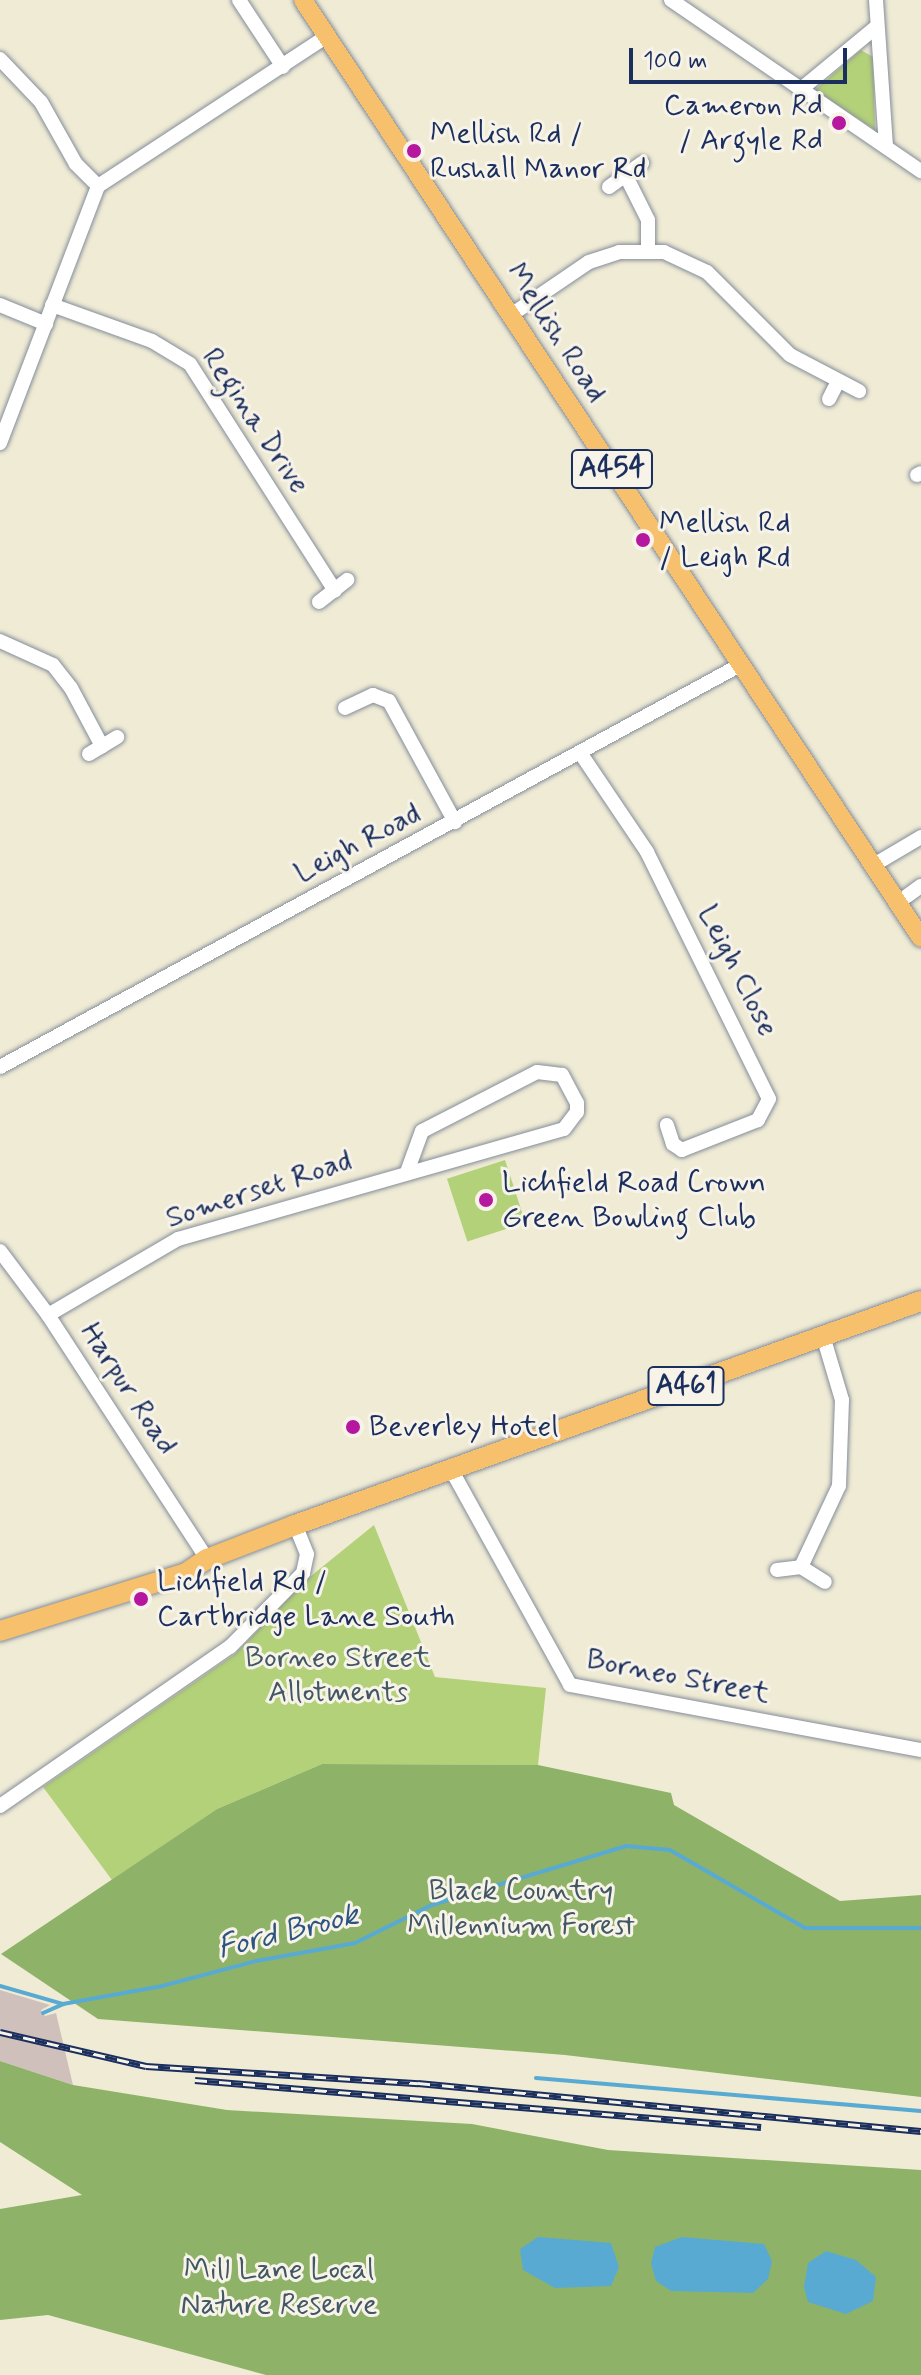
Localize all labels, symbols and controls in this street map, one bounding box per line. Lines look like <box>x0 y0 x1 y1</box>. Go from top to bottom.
scale bar <box>633 32 851 82</box>
text: 100 m <box>643 46 707 77</box>
place label: Cameron Rd / Argyle Rd <box>664 88 823 158</box>
marker: Cameron Rd / Argyle Rd <box>830 114 848 132</box>
place label: Mellish Rd / Rushall Manor Rd <box>430 116 649 186</box>
marker: Mellish Rd / Rushall Manor Rd <box>405 142 423 160</box>
street label: Mellish Road <box>498 256 614 410</box>
street label: Regina Drive <box>193 341 317 501</box>
road number: A454 <box>570 445 654 493</box>
place label: Mellish Rd / Leigh Rd <box>659 505 791 576</box>
marker: Mellish Rd / Leigh Rd <box>634 531 652 549</box>
street label: Leigh Road <box>289 796 427 892</box>
street label: Leigh Close <box>689 899 785 1043</box>
street label: Somerset Road <box>162 1143 356 1237</box>
place label: Lichfield Road Crown Green Bowling Club <box>502 1165 768 1236</box>
marker: Lichfield Road Crown Green Bowling Club <box>477 1191 495 1209</box>
street label: Harpur Road <box>72 1316 184 1462</box>
road number: A461 <box>646 1362 726 1410</box>
place label: Beverley Hotel <box>369 1409 551 1445</box>
marker: Beverley Hotel <box>344 1418 362 1436</box>
place label: Lichfield Rd / Cartbridge Lane South <box>157 1564 442 1634</box>
marker: Lichfield Rd / Cartbridge Lane South <box>132 1590 150 1608</box>
park label: Borneo Street Allotments <box>245 1640 431 1710</box>
street label: Borneo Street <box>583 1642 773 1712</box>
park label: Black Country Millennium Forest <box>406 1873 636 1944</box>
water label: Ford Brook <box>213 1896 363 1968</box>
park label: Mill Lane Local Nature Reserve <box>179 2252 379 2322</box>

